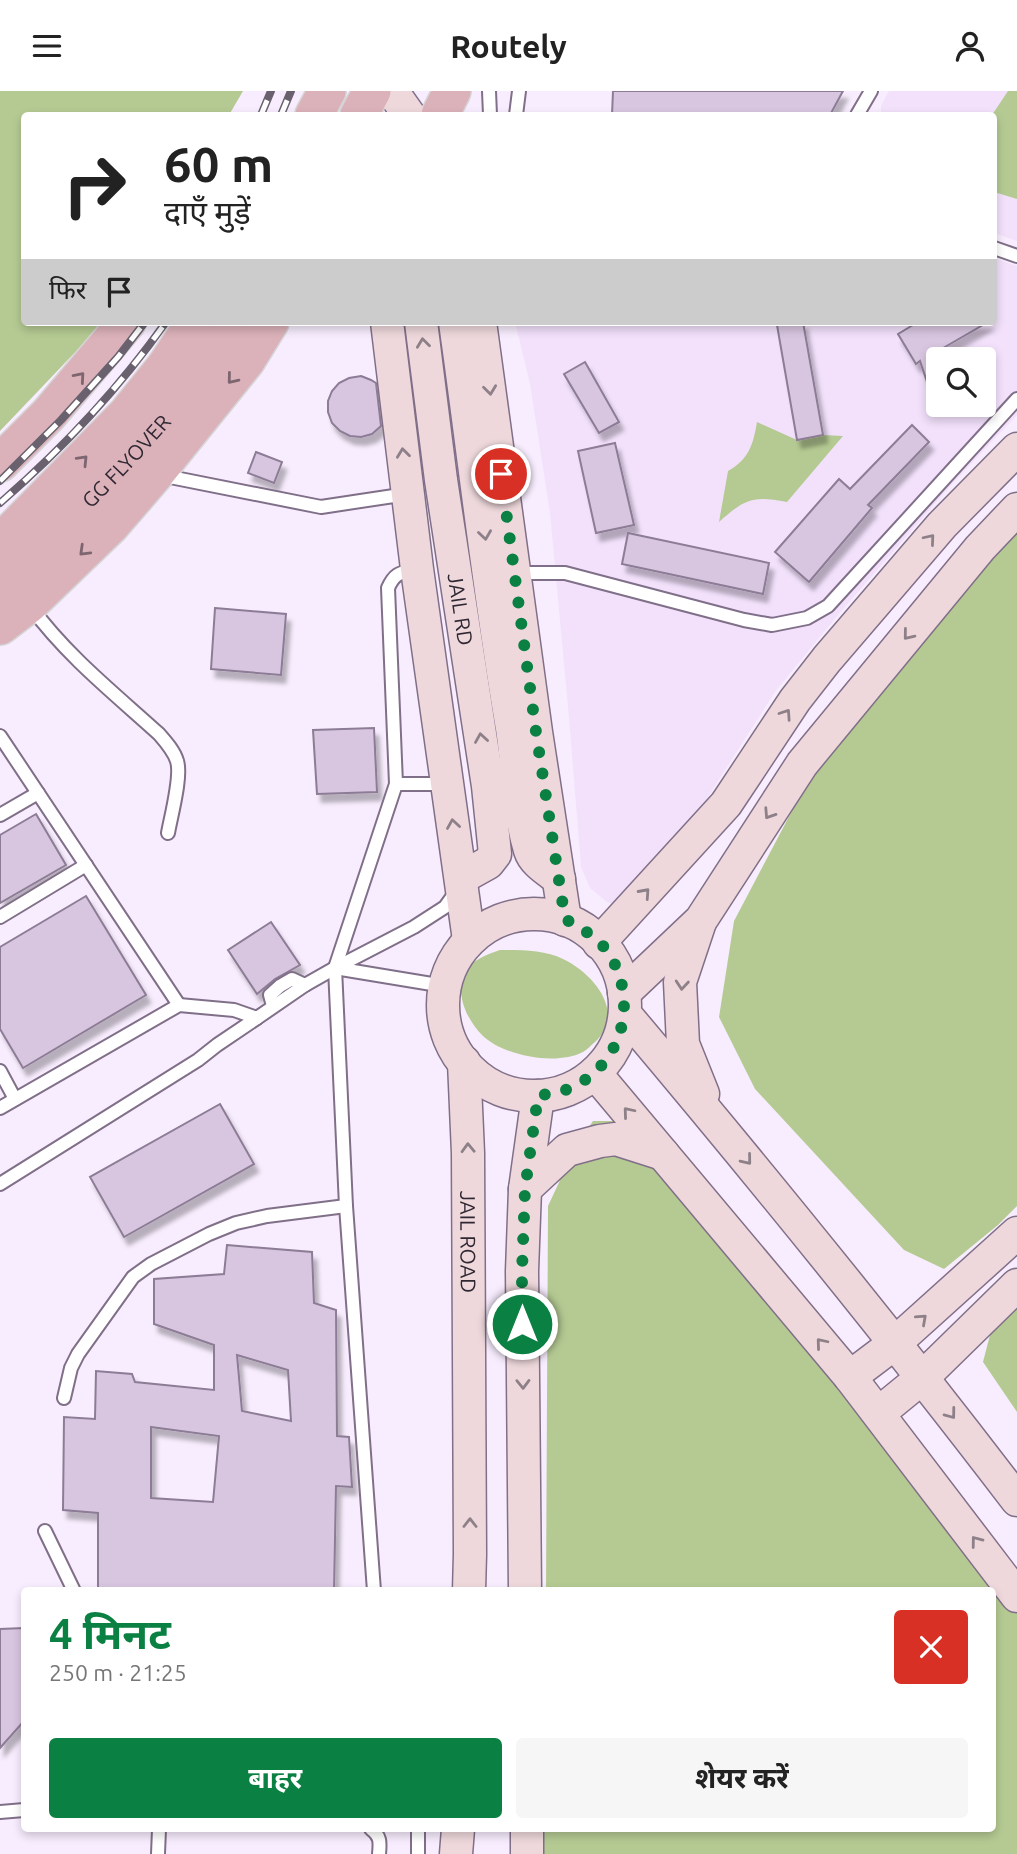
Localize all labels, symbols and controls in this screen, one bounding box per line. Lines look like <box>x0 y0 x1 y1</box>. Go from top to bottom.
icon: menu <box>28 27 66 65</box>
icon: person <box>951 27 989 65</box>
text: Routely <box>450 28 567 64</box>
text: 60 m <box>164 136 273 191</box>
icon: right <box>49 140 140 231</box>
text: दाएँ मुड़ें <box>164 194 251 230</box>
icon: arrive <box>100 273 138 311</box>
text: फिर <box>49 275 86 304</box>
one-way arrow <box>416 337 431 349</box>
map controls <box>926 347 996 417</box>
button: search <box>926 347 996 417</box>
one-way arrow <box>227 371 240 383</box>
one-way arrow <box>72 373 84 386</box>
one-way arrow <box>483 384 498 395</box>
street label: GG FLYOVER <box>77 409 175 512</box>
pin <box>471 444 531 504</box>
one-way arrow <box>395 447 410 459</box>
icon: arrive <box>482 455 520 493</box>
one-way arrow <box>74 456 87 469</box>
one-way arrow <box>477 529 492 541</box>
one-way arrow <box>922 534 934 547</box>
one-way arrow <box>79 543 92 556</box>
street label: JAIL RD <box>443 571 478 647</box>
one-way arrow <box>904 626 916 639</box>
one-way arrow <box>778 709 791 722</box>
one-way arrow <box>473 732 488 743</box>
one-way arrow <box>764 807 777 820</box>
one-way arrow <box>446 818 461 830</box>
one-way arrow <box>637 888 650 901</box>
one-way arrow <box>674 979 689 991</box>
one-way arrow <box>624 1107 636 1120</box>
one-way arrow <box>460 1142 475 1153</box>
one-way arrow <box>738 1153 751 1165</box>
street label: JAIL ROAD <box>456 1191 481 1293</box>
position arrow <box>485 1287 559 1361</box>
one-way arrow <box>914 1315 927 1327</box>
one-way arrow <box>817 1338 829 1351</box>
one-way arrow <box>515 1379 531 1390</box>
one-way arrow <box>943 1406 955 1419</box>
one-way arrow <box>462 1517 478 1527</box>
one-way arrow <box>971 1537 984 1549</box>
text: 4 मिनट <box>49 1610 171 1657</box>
button: close <box>894 1610 968 1684</box>
text: 250 m · 21:25 <box>49 1660 187 1685</box>
button: बाहर <box>49 1738 502 1818</box>
button: शेयर करें <box>516 1738 968 1818</box>

